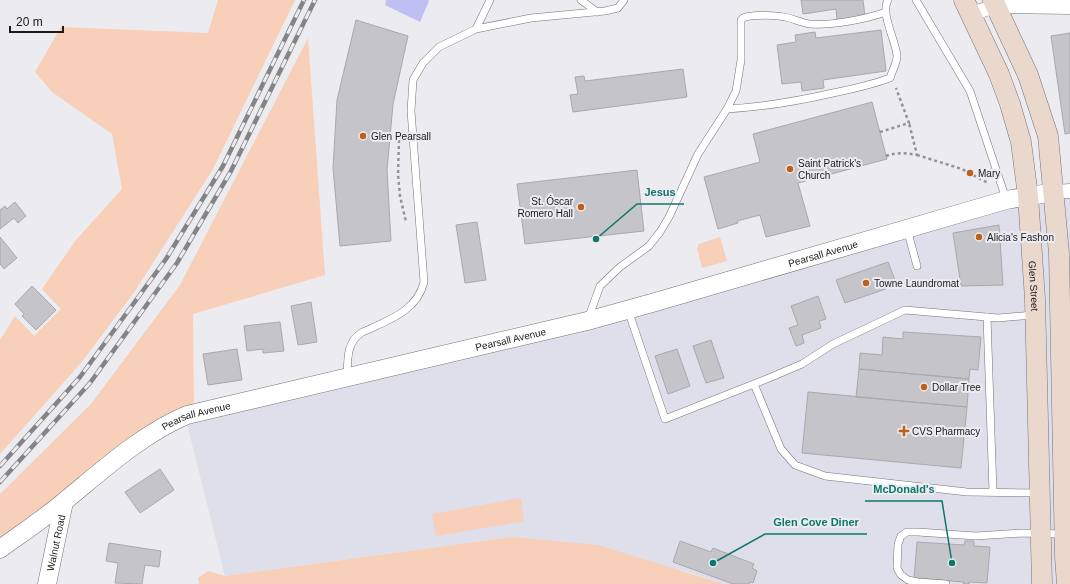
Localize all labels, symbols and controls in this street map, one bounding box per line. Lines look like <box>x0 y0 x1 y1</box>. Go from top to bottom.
scale bar <box>10 8 63 34</box>
text: 20 m <box>16 15 43 29</box>
marker: Glen Pearsall <box>358 131 368 141</box>
place label: Glen Pearsall <box>371 131 431 142</box>
place label: Saint Patrick's Church <box>798 158 861 181</box>
marker: Saint Patrick's Church <box>785 164 795 174</box>
marker: Mary <box>965 168 975 178</box>
place label: Mary <box>978 168 1000 179</box>
callout: Jesus <box>637 181 684 204</box>
text: Jesus <box>644 186 676 198</box>
place label: St. Óscar Romero Hall <box>517 195 574 219</box>
marker: St. Óscar Romero Hall <box>576 202 586 212</box>
marker: Alicia's Fashon <box>974 232 984 242</box>
place label: Alicia's Fashon <box>987 232 1054 243</box>
street label: Pearsall Avenue <box>787 238 860 269</box>
street label: Glen Street <box>1027 260 1041 312</box>
marker: Towne Laundromat <box>861 278 871 288</box>
place label: Towne Laundromat <box>874 278 959 289</box>
street label: Pearsall Avenue <box>474 325 547 353</box>
marker: Dollar Tree <box>919 382 929 392</box>
place label: Dollar Tree <box>932 382 981 393</box>
street label: Pearsall Avenue <box>160 399 232 432</box>
marker: CVS Pharmacy <box>899 426 909 436</box>
place label: CVS Pharmacy <box>912 426 980 437</box>
callout: McDonald's <box>865 478 942 501</box>
text: McDonald's <box>873 483 935 495</box>
callout: Glen Cove Diner <box>765 511 867 534</box>
street label: Walnut Road <box>44 514 67 572</box>
text: Glen Cove Diner <box>773 516 860 528</box>

